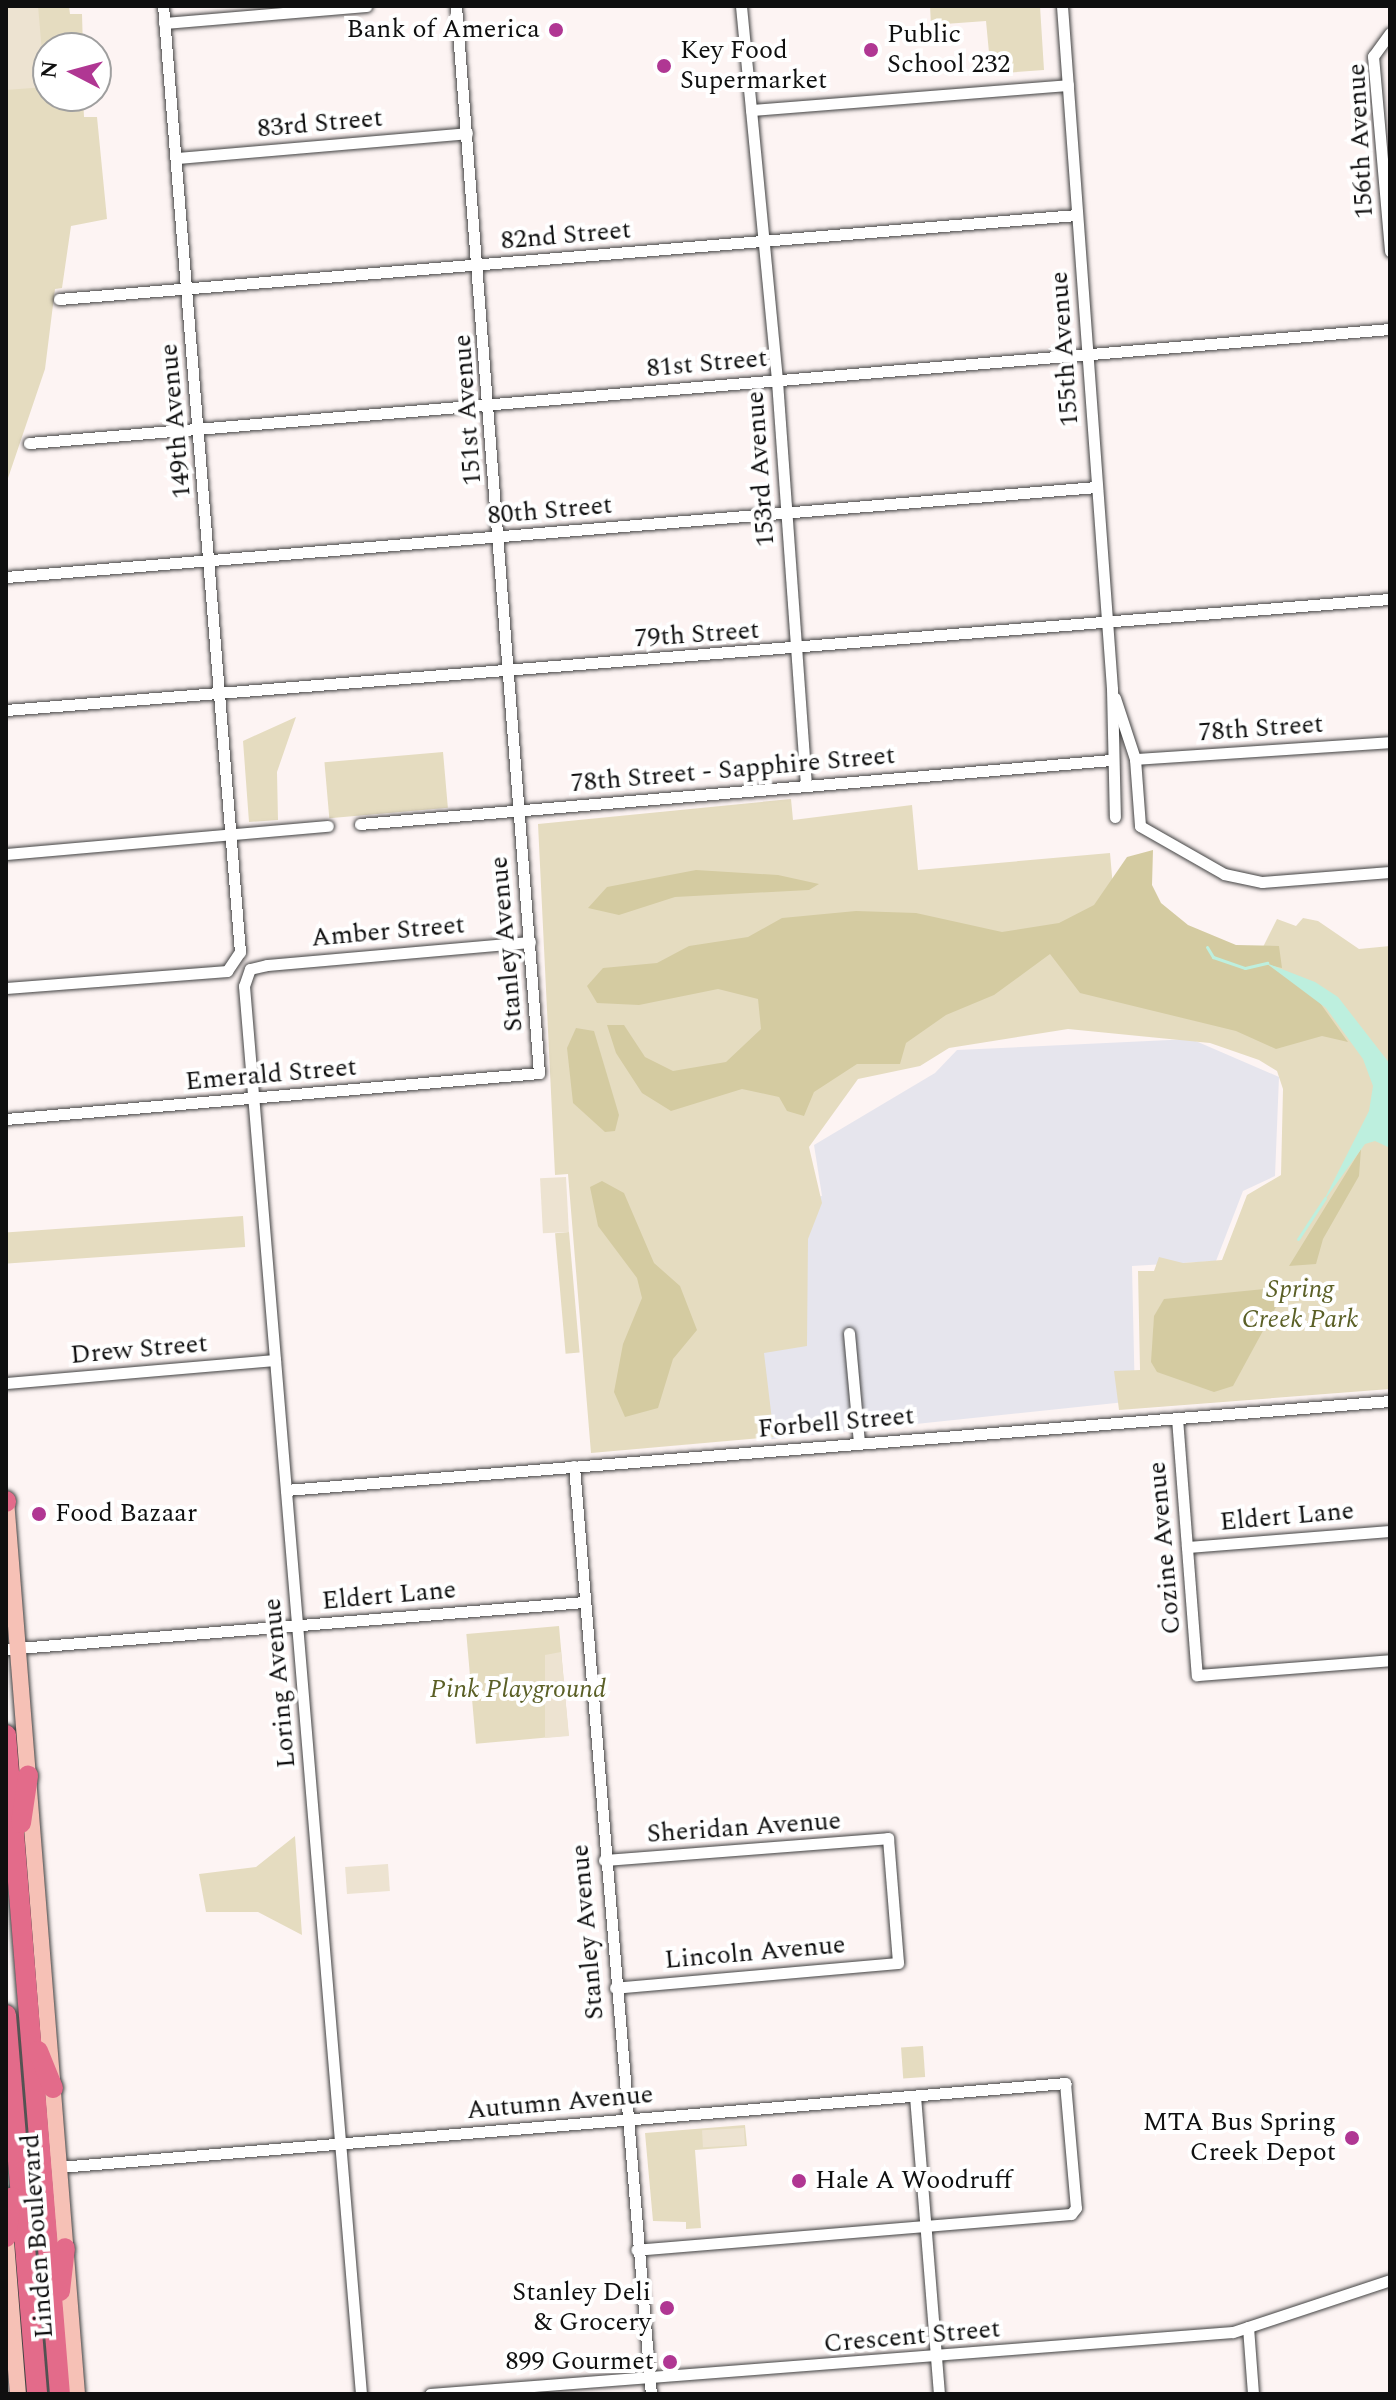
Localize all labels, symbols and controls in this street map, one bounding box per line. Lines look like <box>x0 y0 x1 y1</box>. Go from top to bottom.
place label: Bank of America <box>347 14 540 46</box>
place label: Public School 232 <box>887 19 1010 80</box>
marker: Bank of America <box>547 21 565 39</box>
north arrow <box>32 32 112 112</box>
place label: Key Food Supermarket <box>680 35 827 96</box>
marker: Public School 232 <box>862 41 880 59</box>
marker: Key Food Supermarket <box>655 57 673 75</box>
text: N <box>32 59 67 80</box>
street label: 156th Avenue <box>1341 62 1381 220</box>
street label: 83rd Street <box>256 103 384 145</box>
street label: 82nd Street <box>500 215 632 257</box>
street label: 155th Avenue <box>1044 270 1086 428</box>
street label: 151st Avenue <box>447 333 489 487</box>
street label: 149th Avenue <box>154 342 198 500</box>
street label: 81st Street <box>645 343 769 385</box>
street label: 153rd Avenue <box>740 390 782 548</box>
street label: 80th Street <box>486 490 614 532</box>
street label: 79th Street <box>634 615 760 655</box>
street label: 78th Street <box>1198 709 1324 749</box>
street label: 78th Street - Sapphire Street <box>570 740 896 800</box>
street label: Stanley Avenue <box>484 855 530 1033</box>
street label: Amber Street <box>310 910 466 954</box>
street label: Emerald Street <box>184 1052 358 1098</box>
park label: Spring Creek Park <box>1242 1274 1358 1336</box>
street label: Drew Street <box>69 1328 209 1372</box>
street label: Forbell Street <box>757 1401 915 1445</box>
street label: Cozine Avenue <box>1142 1460 1188 1636</box>
street label: Eldert Lane <box>1219 1496 1355 1538</box>
place label: Food Bazaar <box>55 1498 197 1530</box>
marker: Food Bazaar <box>30 1505 48 1523</box>
street label: Eldert Lane <box>321 1575 457 1617</box>
street label: Loring Avenue <box>257 1597 303 1769</box>
park label: Pink Playground <box>430 1674 606 1706</box>
street label: Sheridan Avenue <box>646 1806 842 1850</box>
street label: Stanley Avenue <box>565 1843 611 2021</box>
street label: Lincoln Avenue <box>663 1930 847 1976</box>
street label: Autumn Avenue <box>465 2079 655 2127</box>
place label: MTA Bus Spring Creek Depot <box>1143 2107 1336 2168</box>
marker: MTA Bus Spring Creek Depot <box>1343 2129 1361 2147</box>
street label: Linden Boulevard <box>15 2133 61 2339</box>
place label: Hale A Woodruff <box>815 2165 1012 2197</box>
marker: Hale A Woodruff <box>790 2172 808 2190</box>
place label: Stanley Deli & Grocery <box>512 2277 651 2338</box>
marker: Stanley Deli & Grocery <box>658 2299 676 2317</box>
street label: Crescent Street <box>822 2314 1002 2360</box>
place label: 899 Gourmet <box>505 2346 654 2378</box>
marker: 899 Gourmet <box>661 2353 679 2371</box>

